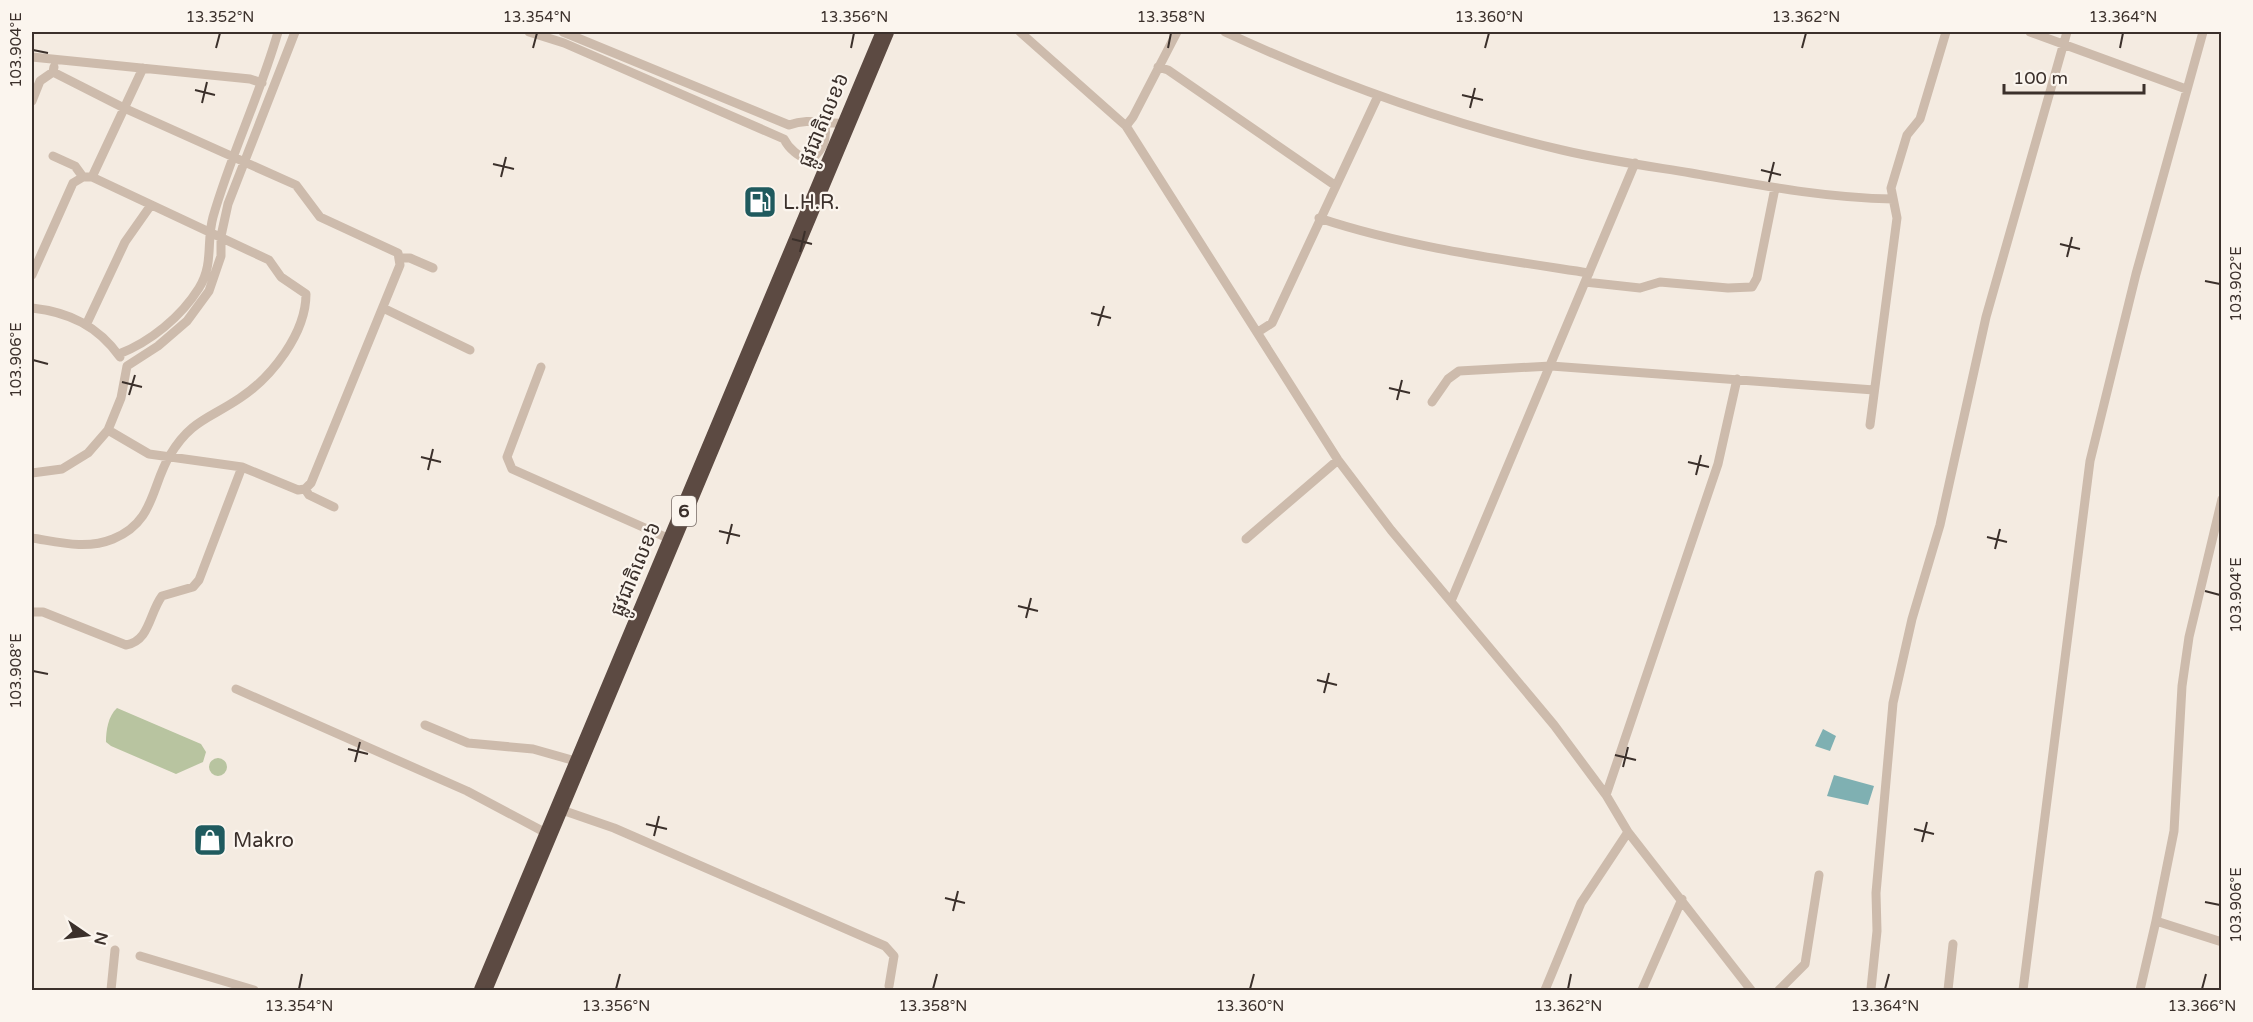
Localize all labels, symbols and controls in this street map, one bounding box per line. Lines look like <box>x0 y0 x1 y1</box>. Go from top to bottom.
text: 13.352°N <box>186 8 254 26</box>
text: 13.354°N <box>503 8 571 26</box>
text: 13.356°N <box>820 8 888 26</box>
text: 13.358°N <box>1137 8 1205 26</box>
text: 13.360°N <box>1455 8 1523 26</box>
text: 13.362°N <box>1772 8 1840 26</box>
text: 13.364°N <box>2089 8 2157 26</box>
text: 103.904°E <box>7 12 25 88</box>
scale bar <box>2004 57 2144 95</box>
text: 100 m <box>2013 67 2068 89</box>
street label: ផ្លូវជាតិលេខ៦ <box>793 69 860 173</box>
fuel station icon: L.H.R. <box>742 184 778 220</box>
place label: L.H.R. <box>783 191 839 215</box>
text: 103.902°E <box>2227 246 2245 322</box>
text: 103.906°E <box>7 322 25 398</box>
road number: 6 <box>672 496 696 526</box>
street label: ផ្លូវជាតិលេខ៦ <box>605 518 672 622</box>
text: 103.904°E <box>2227 557 2245 633</box>
text: 103.908°E <box>7 633 25 709</box>
shop icon: Makro <box>192 822 228 858</box>
place label: Makro <box>233 829 294 853</box>
text: 103.906°E <box>2227 867 2245 943</box>
north arrow <box>57 905 117 965</box>
text: N <box>89 930 112 947</box>
text: 13.354°N <box>265 997 333 1015</box>
text: 13.356°N <box>582 997 650 1015</box>
text: 13.358°N <box>899 997 967 1015</box>
text: 13.360°N <box>1216 997 1284 1015</box>
text: 13.362°N <box>1534 997 1602 1015</box>
text: 13.364°N <box>1851 997 1919 1015</box>
text: 13.366°N <box>2168 997 2236 1015</box>

